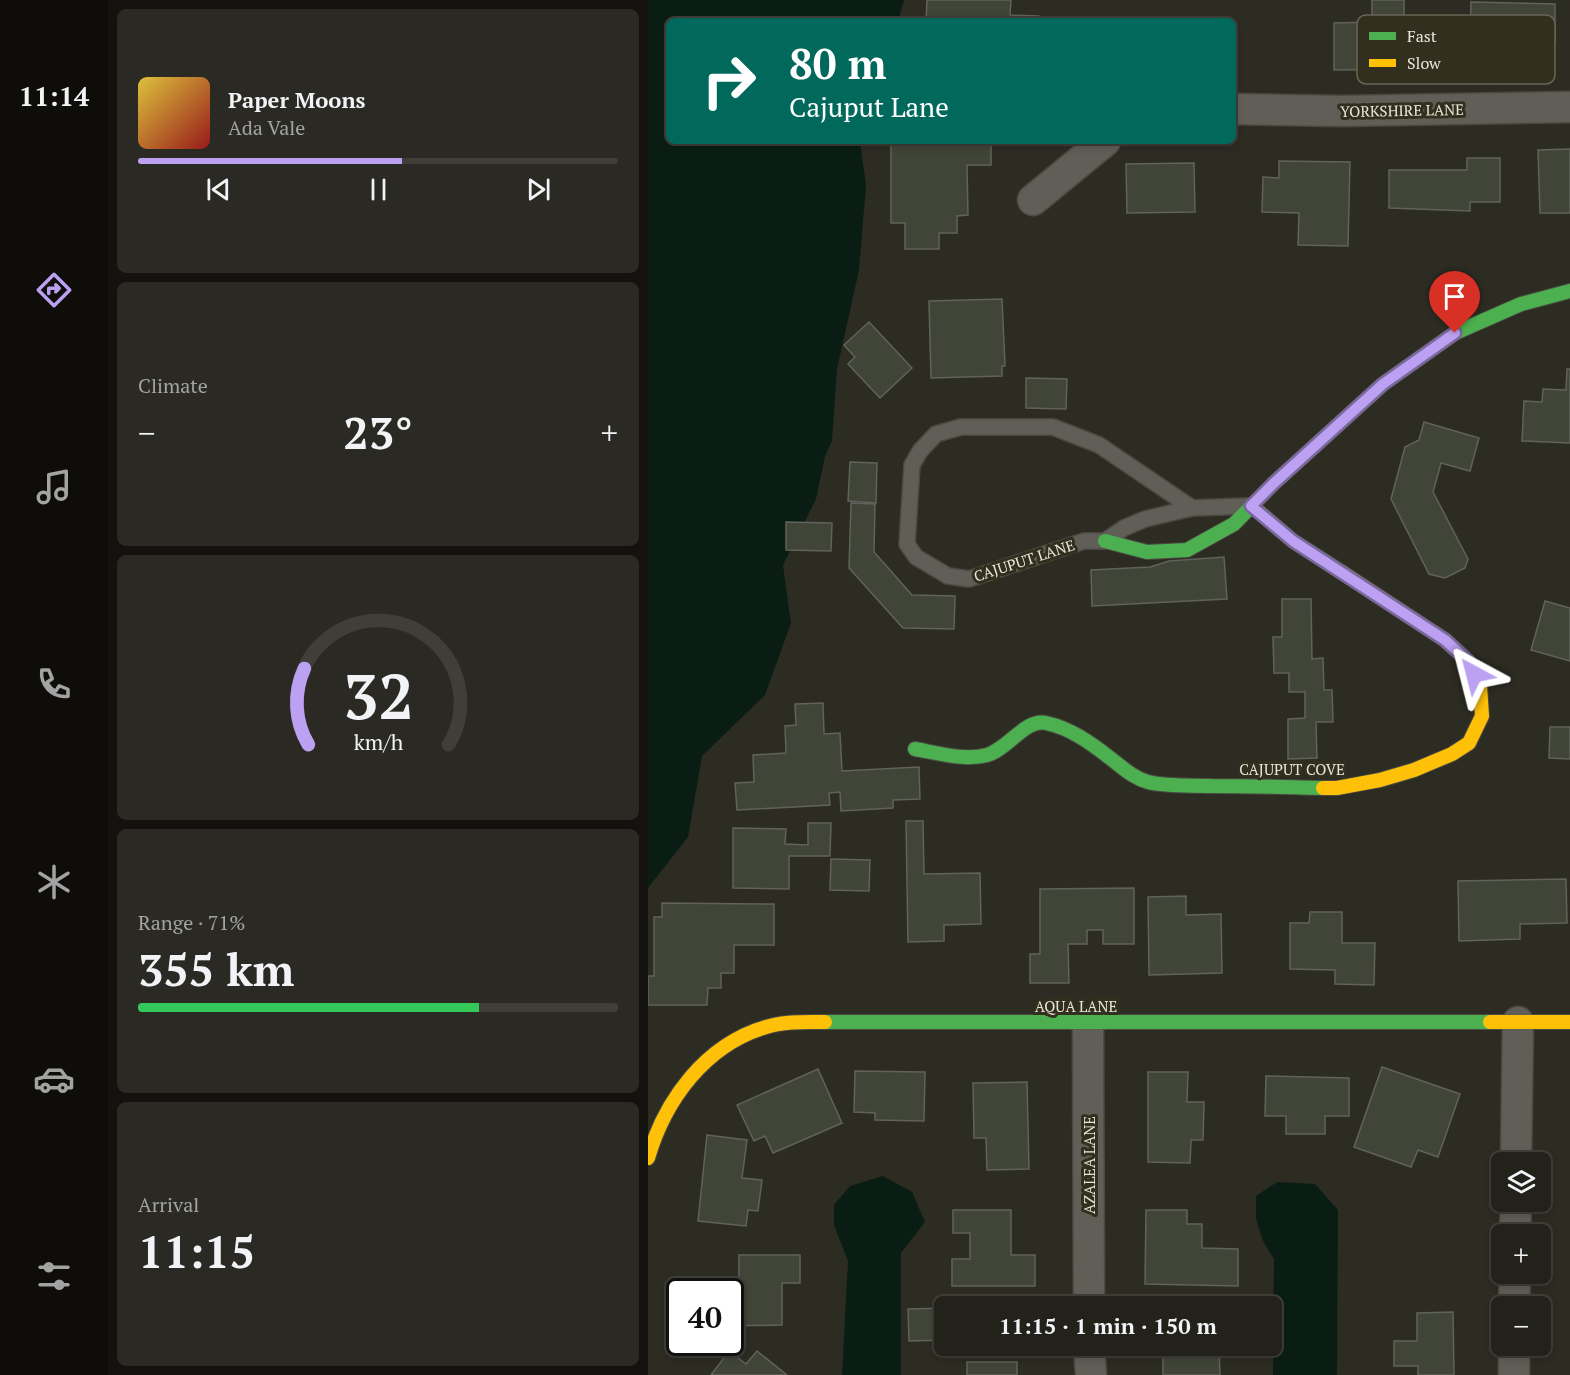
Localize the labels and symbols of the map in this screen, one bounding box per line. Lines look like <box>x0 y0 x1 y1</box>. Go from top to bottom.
legend <box>1357 15 1555 84</box>
text: Fast <box>1407 25 1437 47</box>
text: Slow <box>1407 52 1441 74</box>
street label: YORKSHIRE LANE <box>1340 99 1464 121</box>
pin <box>1429 271 1480 333</box>
street label: CAJUPUT LANE <box>971 534 1077 586</box>
position arrow <box>1442 642 1506 706</box>
street label: CAJUPUT COVE <box>1239 759 1345 779</box>
street label: AQUA LANE <box>1035 996 1117 1016</box>
street label: AZALEA LANE <box>1079 1116 1099 1214</box>
speed limit sign: 40 <box>666 1278 744 1356</box>

